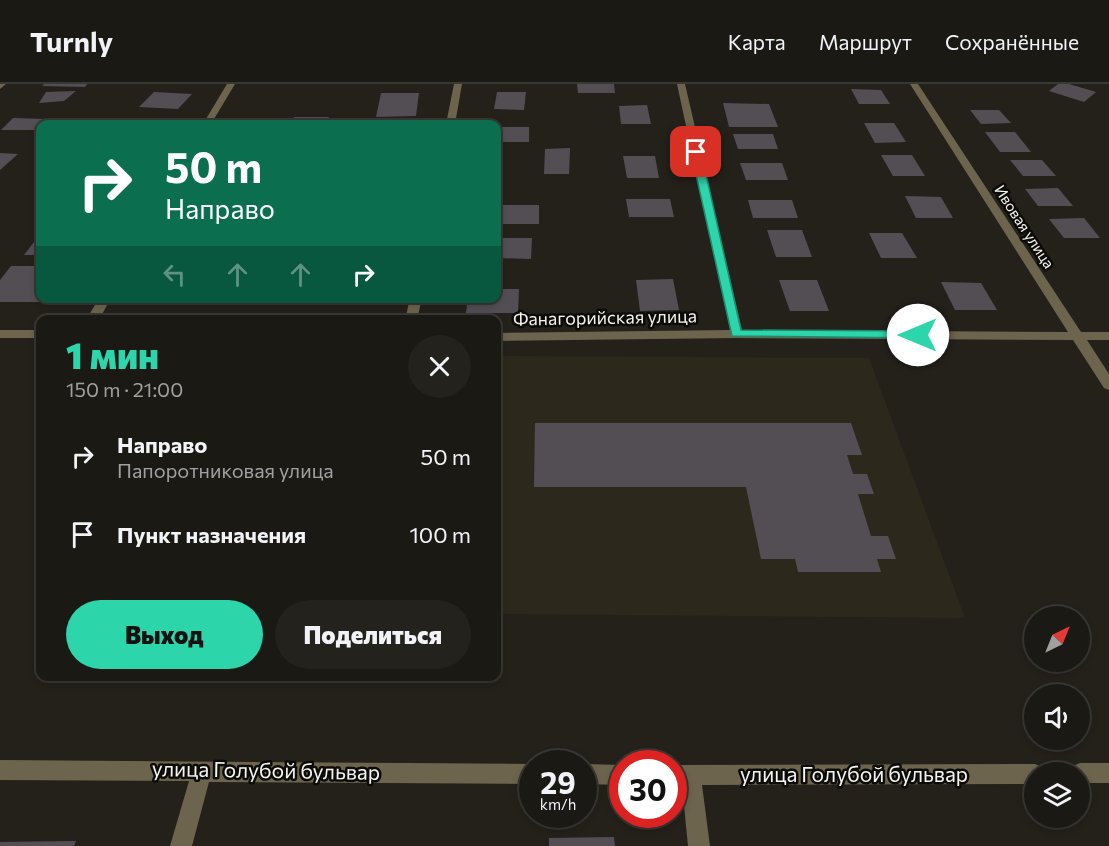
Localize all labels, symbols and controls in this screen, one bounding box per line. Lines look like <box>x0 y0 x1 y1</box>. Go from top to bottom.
text: Turnly <box>30 24 113 58</box>
text: Карта <box>728 29 786 54</box>
text: Маршрут <box>819 29 912 54</box>
text: Сохранённые <box>945 29 1079 54</box>
pin <box>670 126 721 177</box>
icon: arrive <box>679 135 712 168</box>
text: 50 m <box>165 140 262 192</box>
icon: right <box>66 144 144 222</box>
street label: Ивовая улица <box>991 181 1058 272</box>
text: Направо <box>165 192 275 225</box>
icon: left <box>158 258 191 291</box>
icon: ahead <box>221 258 254 291</box>
icon: ahead <box>284 258 317 291</box>
icon: right <box>347 258 380 291</box>
position arrow <box>886 303 950 367</box>
street label: Фанагорийская улица <box>513 304 697 330</box>
text: 1 мин <box>66 332 159 376</box>
button: close <box>408 335 471 398</box>
text: 150 m · 21:00 <box>66 377 183 401</box>
text: Направо <box>117 431 207 458</box>
icon: right <box>66 440 99 473</box>
text: 50 m <box>421 443 471 470</box>
text: Папоротниковая улица <box>117 458 334 482</box>
icon: arrive <box>66 518 99 551</box>
text: Пункт назначения <box>117 521 306 548</box>
text: 100 m <box>409 521 471 548</box>
button: Выход <box>66 600 263 669</box>
button: Поделиться <box>275 600 471 669</box>
north arrow <box>1024 606 1090 672</box>
map controls <box>1024 606 1090 828</box>
button: sound <box>1024 684 1090 750</box>
speed limit sign: 30 <box>609 750 687 828</box>
street label: улица Голубой бульвар <box>152 755 380 784</box>
street label: улица Голубой бульвар <box>740 761 968 786</box>
button: layers <box>1024 762 1090 828</box>
text: 29 <box>540 763 576 800</box>
text: km/h <box>540 795 576 813</box>

